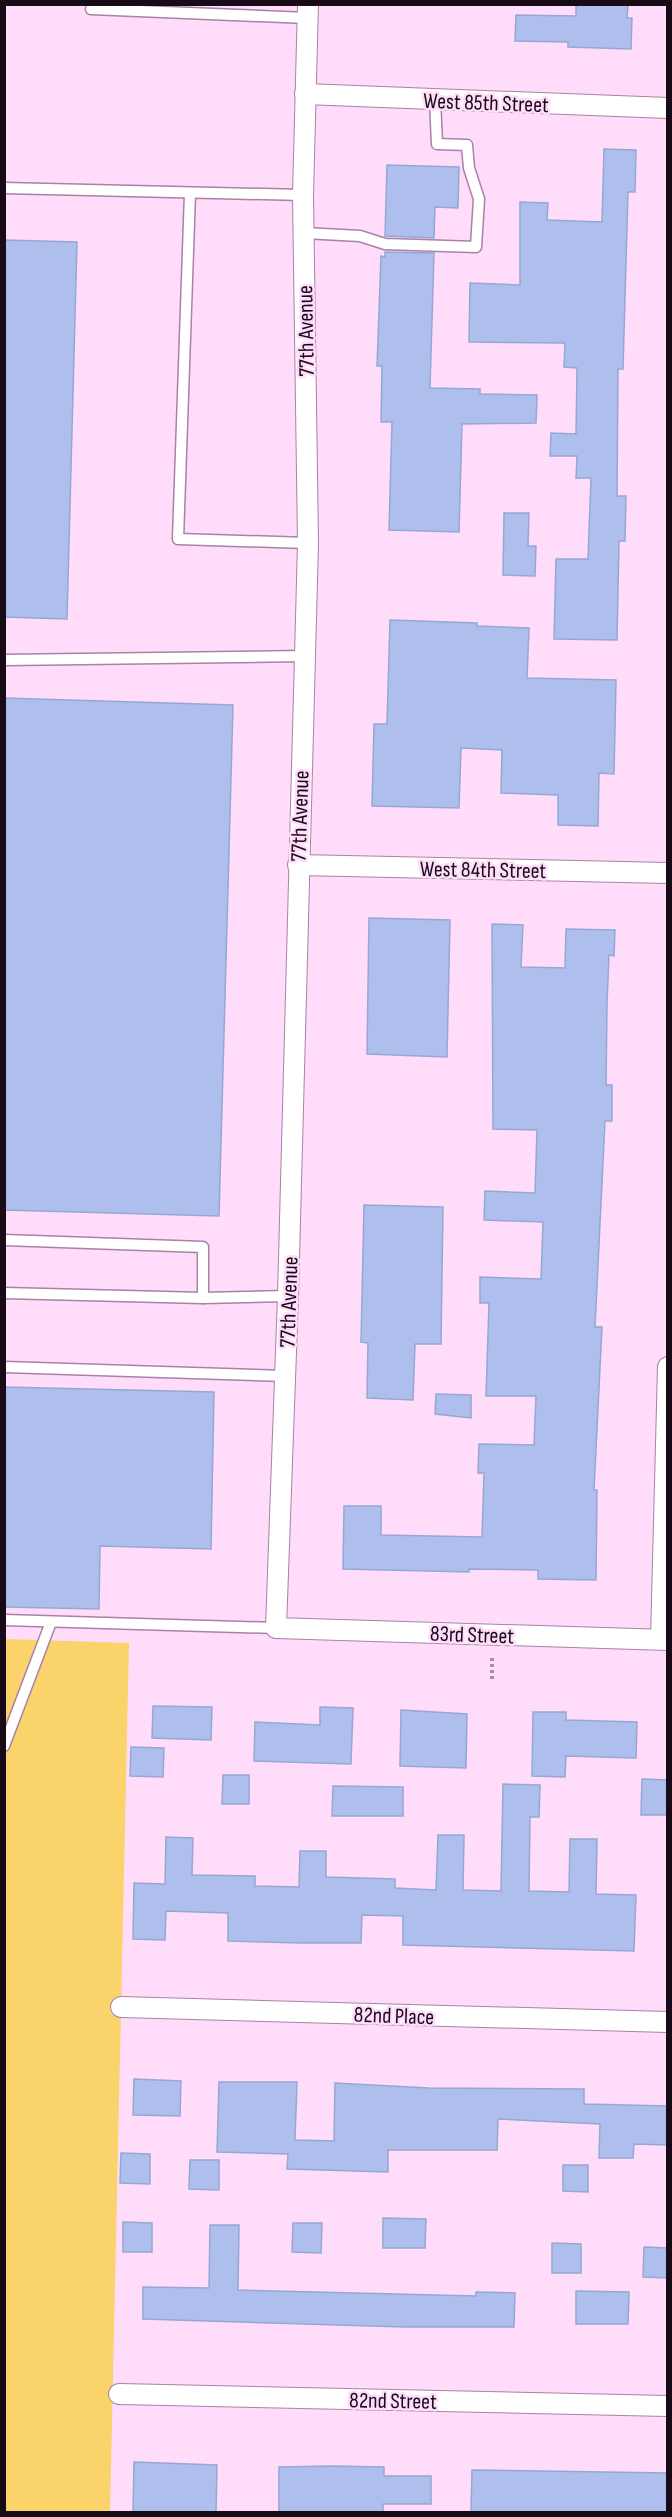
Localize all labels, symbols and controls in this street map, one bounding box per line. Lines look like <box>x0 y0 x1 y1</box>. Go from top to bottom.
street label: West 85th Street <box>423 88 549 119</box>
street label: 77th Avenue <box>292 285 321 377</box>
street label: 77th Avenue <box>285 770 316 862</box>
street label: West 84th Street <box>420 856 547 885</box>
street label: 77th Avenue <box>274 1256 305 1348</box>
street label: 83rd Street <box>430 1621 515 1650</box>
street label: 82nd Place <box>353 2002 435 2031</box>
street label: 82nd Street <box>349 2387 437 2416</box>

